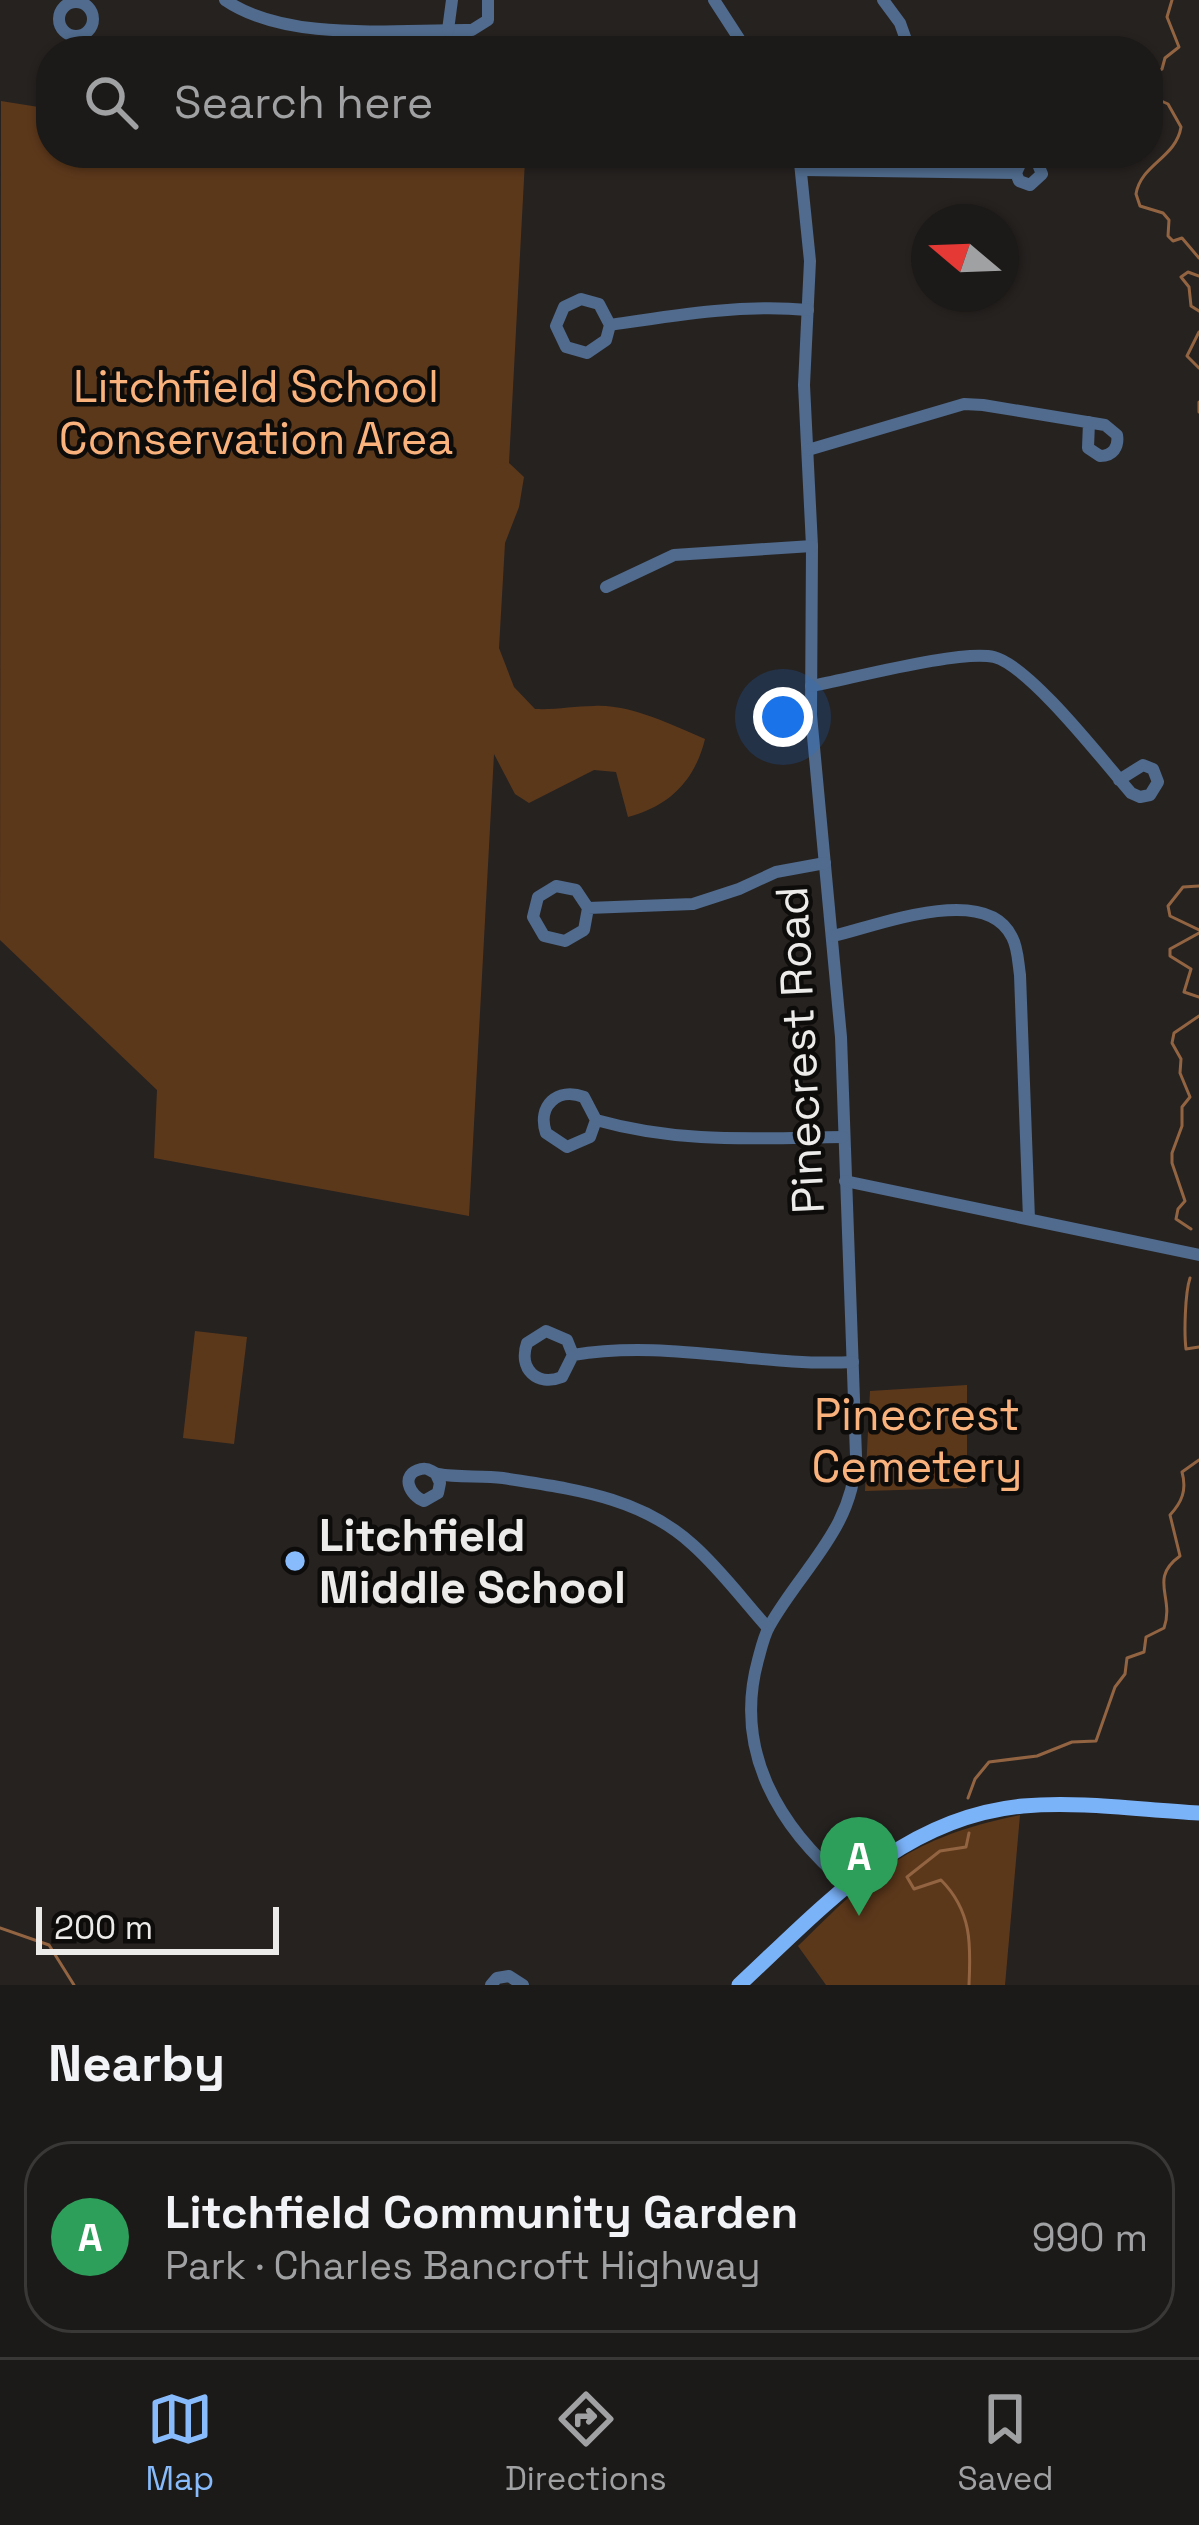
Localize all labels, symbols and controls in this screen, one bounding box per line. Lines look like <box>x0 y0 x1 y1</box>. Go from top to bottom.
search box <box>36 36 1163 168</box>
icon: search <box>78 69 144 135</box>
text: Search here <box>174 74 433 131</box>
north arrow <box>911 204 1019 312</box>
park label: Litchfield School Conservation Area <box>59 358 453 467</box>
your location <box>753 687 813 747</box>
street label: Pinecrest Road <box>763 885 837 1215</box>
park label: Pinecrest Cemetery <box>811 1386 1023 1495</box>
place label: Litchfield Middle School <box>319 1507 626 1616</box>
marker: Litchfield Middle School <box>282 1548 308 1574</box>
pin: A <box>820 1817 898 1916</box>
scale bar <box>36 1901 279 1954</box>
text: 200 m <box>54 1907 153 1949</box>
text: Nearby <box>48 2031 225 2096</box>
text: Litchfield Community Garden <box>165 2184 798 2241</box>
text: A <box>78 2213 102 2262</box>
text: 990 m <box>1032 2213 1148 2262</box>
text: Park · Charles Bancroft Highway <box>165 2241 761 2290</box>
tab: Map <box>145 2386 214 2500</box>
tab: Directions <box>505 2386 667 2500</box>
tab: Saved <box>957 2386 1054 2500</box>

